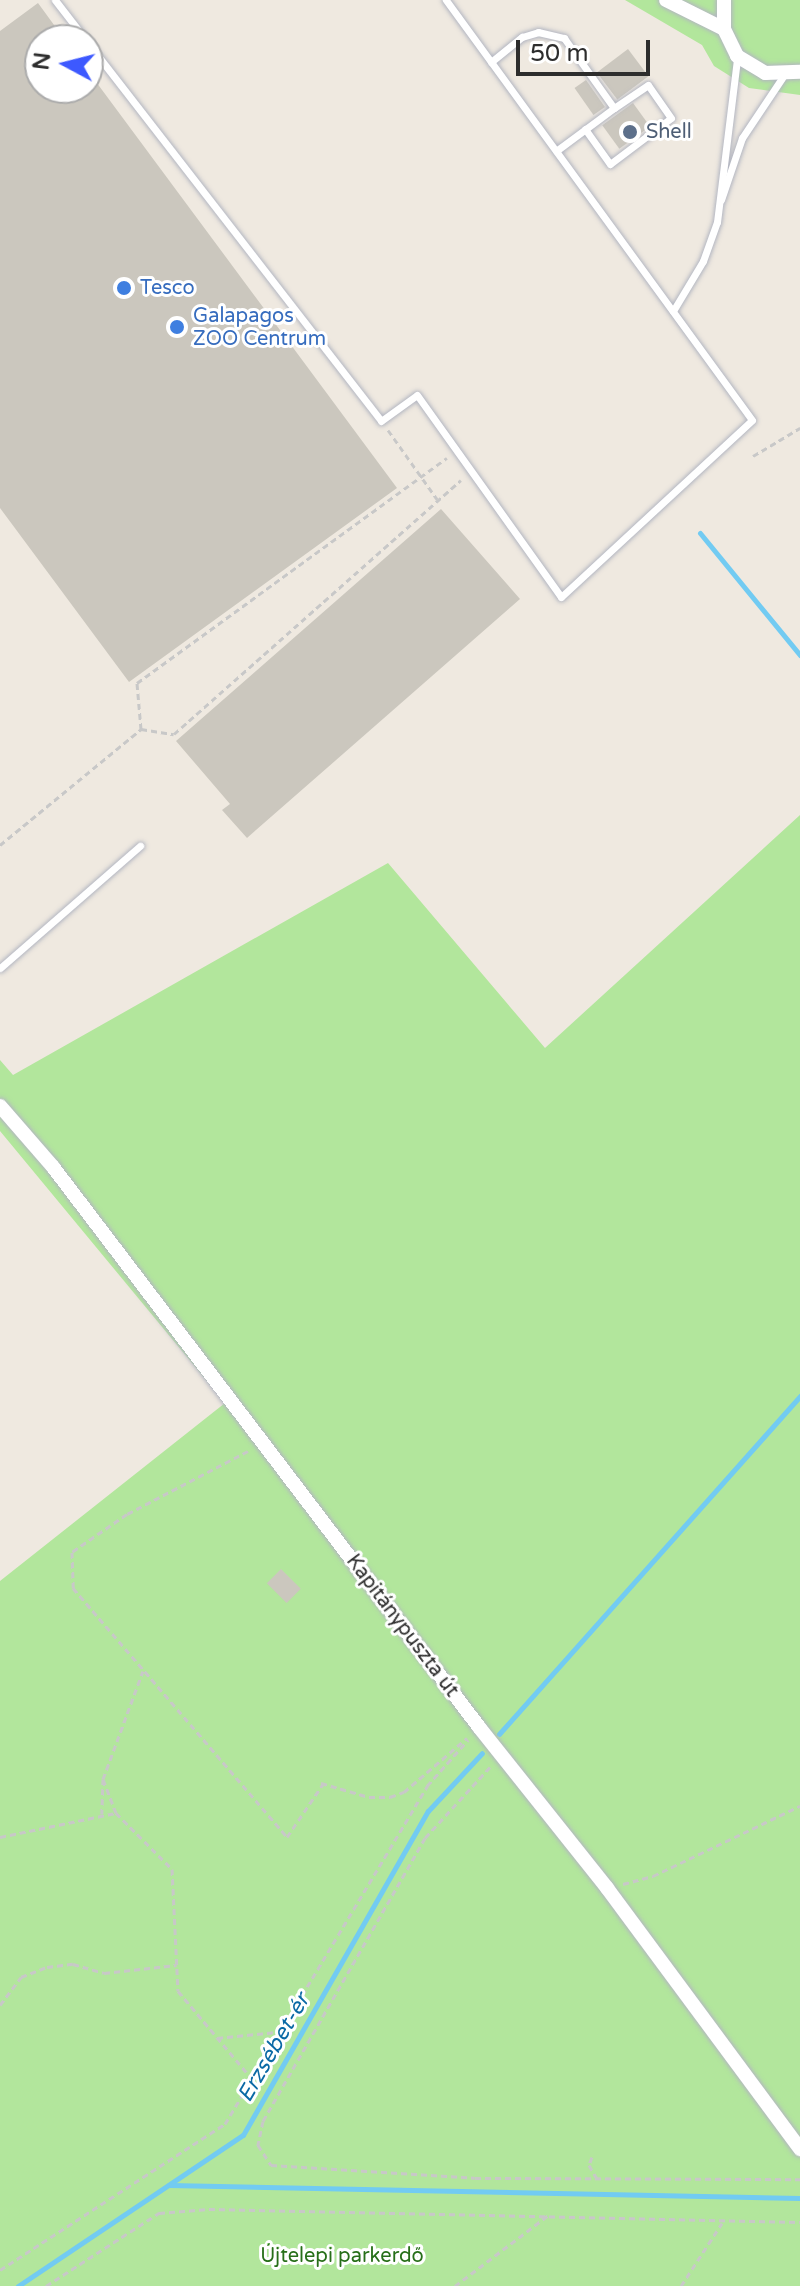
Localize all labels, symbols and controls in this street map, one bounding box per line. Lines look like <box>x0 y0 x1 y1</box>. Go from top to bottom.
north arrow <box>24 24 104 104</box>
scale bar <box>520 24 654 74</box>
text: 50 m <box>530 39 588 68</box>
text: N <box>28 51 56 72</box>
place label: Shell <box>646 120 692 144</box>
marker: Shell <box>621 123 639 141</box>
place label: Tesco <box>140 276 195 300</box>
marker: Tesco <box>115 279 133 297</box>
place label: Galapagos ZOO Centrum <box>193 304 326 351</box>
marker: Galapagos ZOO Centrum <box>168 318 186 336</box>
street label: Kapitánypuszta út <box>341 1550 463 1702</box>
water label: Erzsébet-ér <box>232 1989 316 2107</box>
park label: Újtelepi parkerdő <box>260 2244 424 2268</box>

